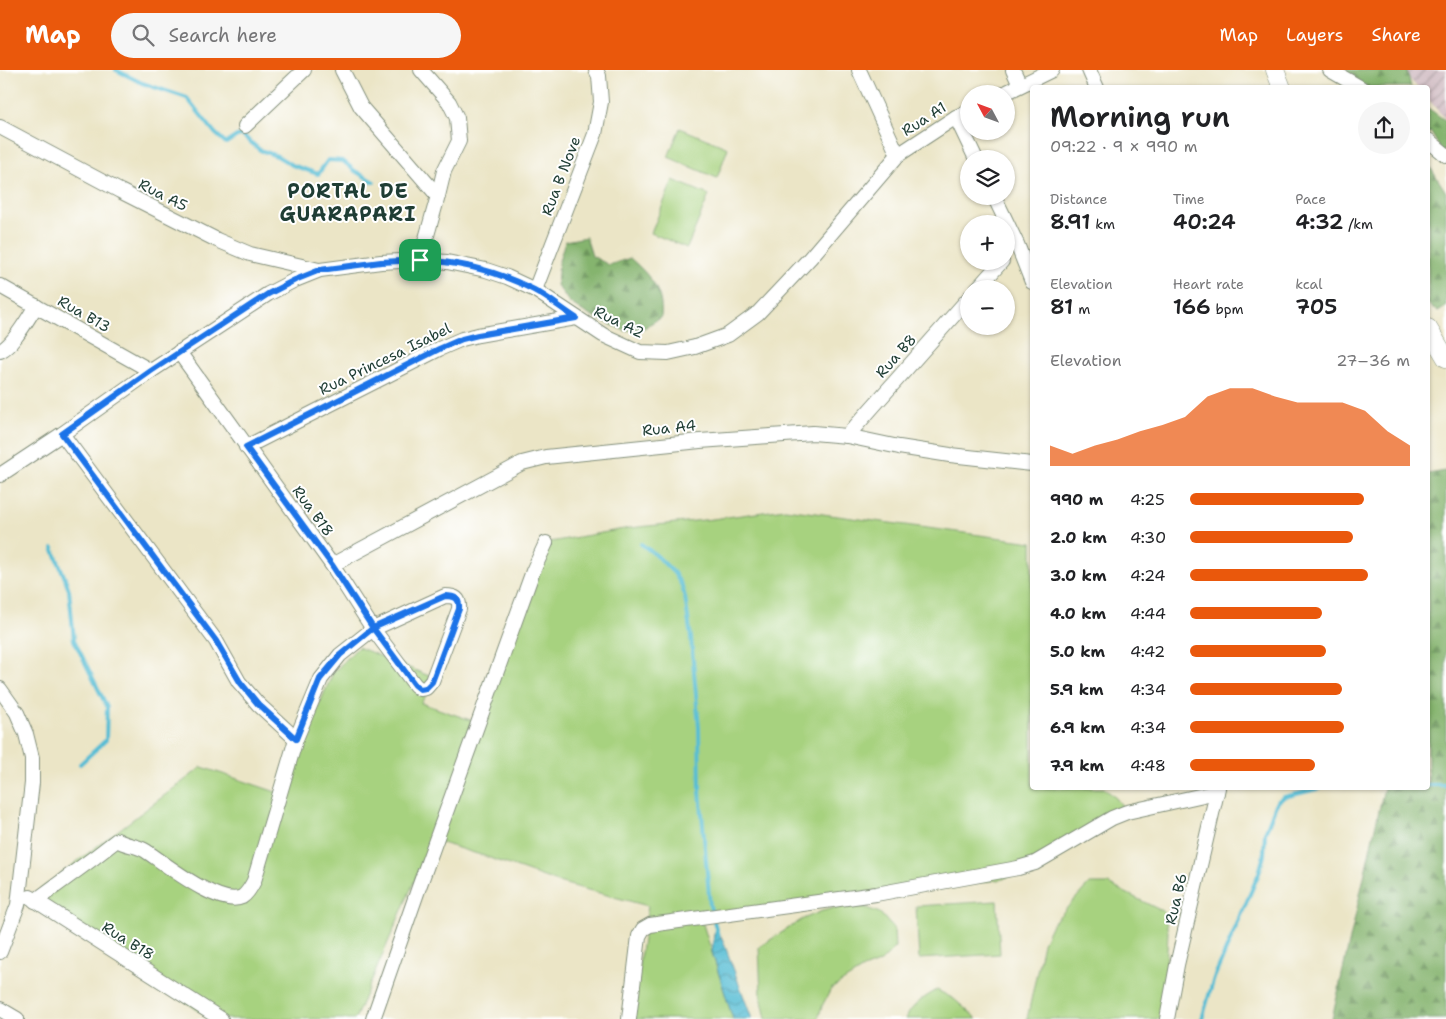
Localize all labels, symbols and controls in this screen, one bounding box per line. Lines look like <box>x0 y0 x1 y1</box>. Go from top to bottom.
search box <box>111 13 461 58</box>
text: Map <box>25 19 81 51</box>
icon: search <box>129 21 157 49</box>
text: Search here <box>169 23 277 48</box>
text: Map <box>1220 23 1258 47</box>
text: Layers <box>1286 23 1343 47</box>
text: Share <box>1371 23 1421 47</box>
north arrow <box>960 85 1015 140</box>
map controls <box>960 85 1015 335</box>
street label: Rua A1 <box>898 97 950 141</box>
text: Morning run <box>1050 98 1230 136</box>
button: share <box>1358 102 1410 154</box>
street label: Rua B Nove <box>537 133 585 219</box>
text: 09:22 · 9 × 990 m <box>1050 136 1197 157</box>
button: layers <box>960 150 1015 205</box>
street label: Rua A5 <box>135 174 191 216</box>
district label: PORTAL DE GUARAPARI <box>279 178 417 227</box>
text: Distance <box>1050 190 1107 208</box>
text: Time <box>1173 190 1205 208</box>
text: Pace <box>1295 190 1326 208</box>
text: 8.91 <box>1050 208 1090 236</box>
text: 40:24 <box>1173 208 1236 236</box>
text: 4:32 <box>1295 208 1343 236</box>
button: + <box>960 215 1015 270</box>
text: km <box>1090 215 1115 233</box>
text: /km <box>1343 215 1373 233</box>
pin <box>399 239 441 281</box>
icon: arrive <box>406 246 434 274</box>
text: Elevation <box>1050 275 1113 293</box>
text: Heart rate <box>1173 275 1244 293</box>
text: kcal <box>1295 275 1323 293</box>
button: − <box>960 280 1015 335</box>
street label: Rua B13 <box>54 291 114 337</box>
text: 81 <box>1050 293 1073 321</box>
text: 166 <box>1173 293 1211 321</box>
text: 705 <box>1295 293 1337 321</box>
text: m <box>1073 300 1090 318</box>
text: bpm <box>1211 300 1244 318</box>
street label: Rua A2 <box>591 301 647 343</box>
street label: Rua Princesa Isabel <box>316 318 455 400</box>
street label: Rua B8 <box>871 330 921 382</box>
text: Elevation <box>1050 350 1122 371</box>
text: 27–36 m <box>1336 350 1410 371</box>
street label: Rua A4 <box>641 415 697 441</box>
street label: Rua B18 <box>288 482 338 540</box>
text: 990 m <box>1050 489 1103 510</box>
text: 4:25 <box>1130 489 1165 510</box>
text: 2.0 km <box>1050 527 1107 548</box>
text: 4:30 <box>1130 527 1166 548</box>
text: 3.0 km <box>1050 565 1106 586</box>
text: 4:24 <box>1130 565 1166 586</box>
text: 4.0 km <box>1050 603 1106 624</box>
text: 4:44 <box>1130 603 1166 624</box>
text: 5.0 km <box>1050 641 1105 662</box>
text: 4:42 <box>1130 641 1165 662</box>
text: 5.9 km <box>1050 679 1104 700</box>
text: 4:34 <box>1130 679 1166 700</box>
text: 6.9 km <box>1050 717 1105 738</box>
text: 4:34 <box>1130 717 1166 738</box>
text: 7.9 km <box>1050 755 1104 776</box>
text: 4:48 <box>1130 755 1166 776</box>
street label: Rua B6 <box>1160 871 1192 927</box>
street label: Rua B18 <box>98 917 158 965</box>

